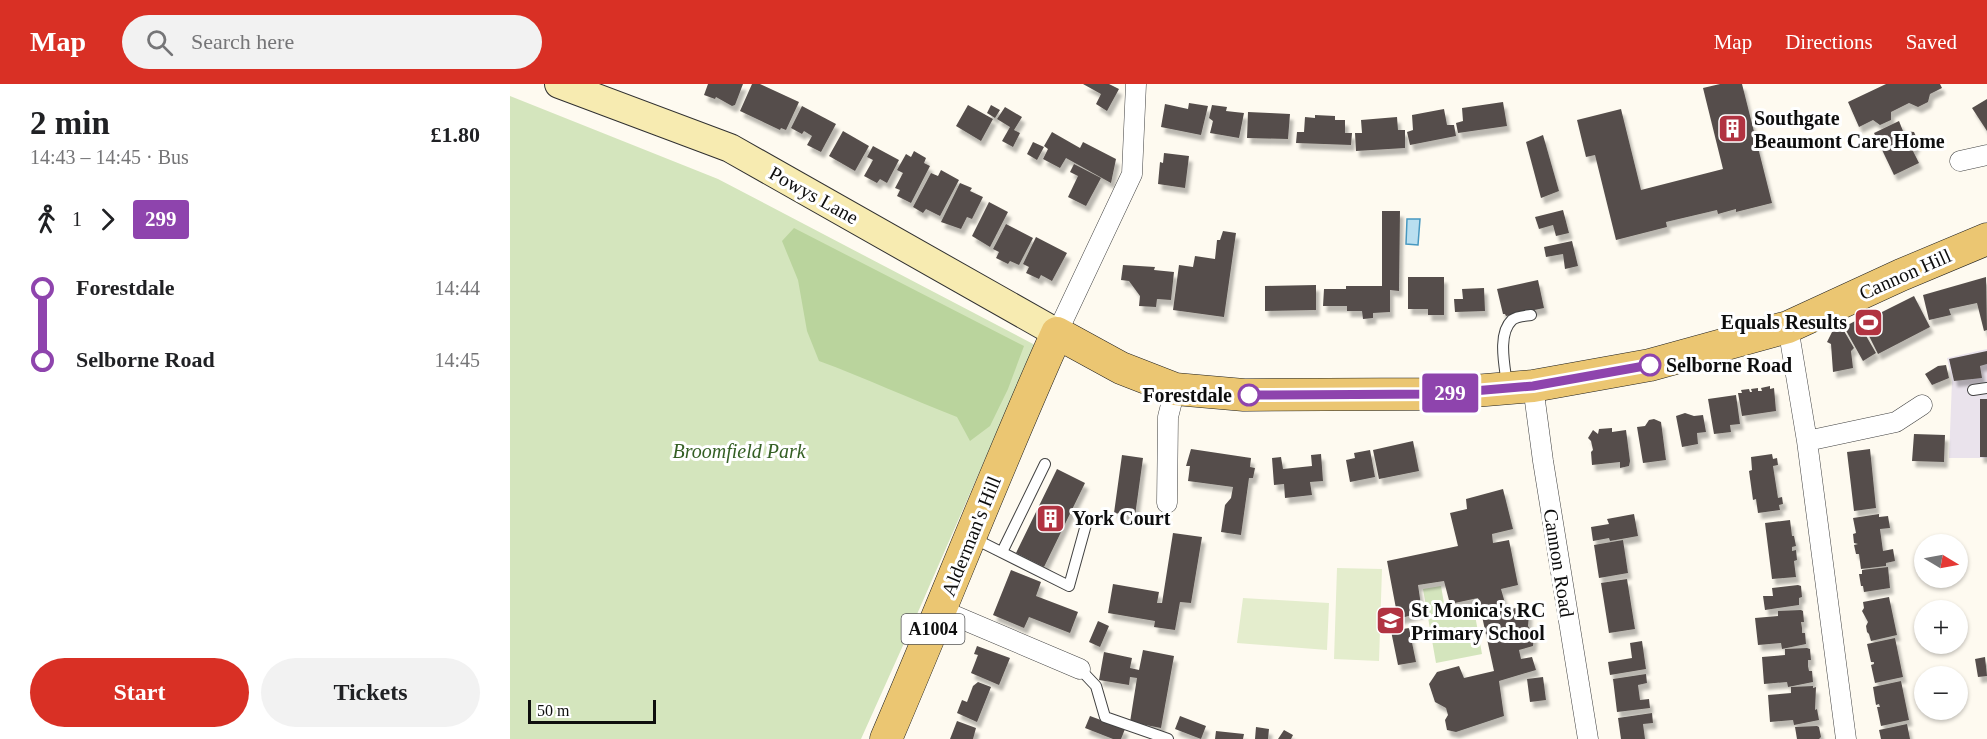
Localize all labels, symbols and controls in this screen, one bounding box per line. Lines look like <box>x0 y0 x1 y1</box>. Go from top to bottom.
search box <box>122 15 542 69</box>
text: Map <box>30 26 86 57</box>
icon: search <box>143 26 176 59</box>
text: Search here <box>191 29 294 54</box>
text: Map <box>1714 30 1752 54</box>
text: Directions <box>1785 30 1873 54</box>
text: Saved <box>1906 30 1957 54</box>
text: 2 min <box>30 105 110 141</box>
place label: Southgate Beaumont Care Home <box>1754 107 1945 152</box>
building icon: Southgate Beaumont Care Home <box>1717 113 1749 145</box>
text: £1.80 <box>431 122 480 147</box>
text: 14:43 – 14:45 · Bus <box>30 146 189 168</box>
street label: Powys Lane <box>765 162 862 229</box>
icon: walk <box>30 203 63 236</box>
icon: forward <box>91 203 124 236</box>
text: 299 <box>145 207 177 231</box>
text: 1 <box>72 208 82 230</box>
street label: Cannon Hill <box>1856 244 1955 304</box>
text: Forestdale <box>76 275 175 300</box>
text: 14:44 <box>434 277 480 299</box>
sports icon: Equals Results <box>1852 306 1884 338</box>
place label: Equals Results <box>1721 311 1847 334</box>
text: Selborne Road <box>76 347 215 372</box>
text: 14:45 <box>434 349 480 371</box>
marker: Selborne Road <box>1639 354 1661 376</box>
place label: Selborne Road <box>1666 354 1792 376</box>
line badge: 299 <box>1416 374 1484 412</box>
text: 299 <box>1434 381 1466 405</box>
place label: Forestdale <box>1142 384 1232 406</box>
marker: Forestdale <box>1238 384 1260 406</box>
park label: Broomfield Park <box>672 440 807 463</box>
street label: Alderman's Hill <box>937 472 1005 599</box>
building icon: York Court <box>1035 502 1067 534</box>
place label: York Court <box>1072 507 1171 529</box>
street label: Cannon Road <box>1540 507 1578 619</box>
north arrow <box>1914 534 1968 588</box>
map controls <box>1914 534 1968 720</box>
place label: St Monica's RC Primary School <box>1411 599 1545 645</box>
button: + <box>1914 600 1968 654</box>
school or university icon: St Monica's RC Primary School <box>1374 605 1406 637</box>
road number: A1004 <box>902 614 964 644</box>
button: Start <box>30 658 249 727</box>
button: Tickets <box>261 658 480 727</box>
button: − <box>1914 666 1968 720</box>
scale bar <box>528 697 656 724</box>
text: 50 m <box>537 702 569 719</box>

